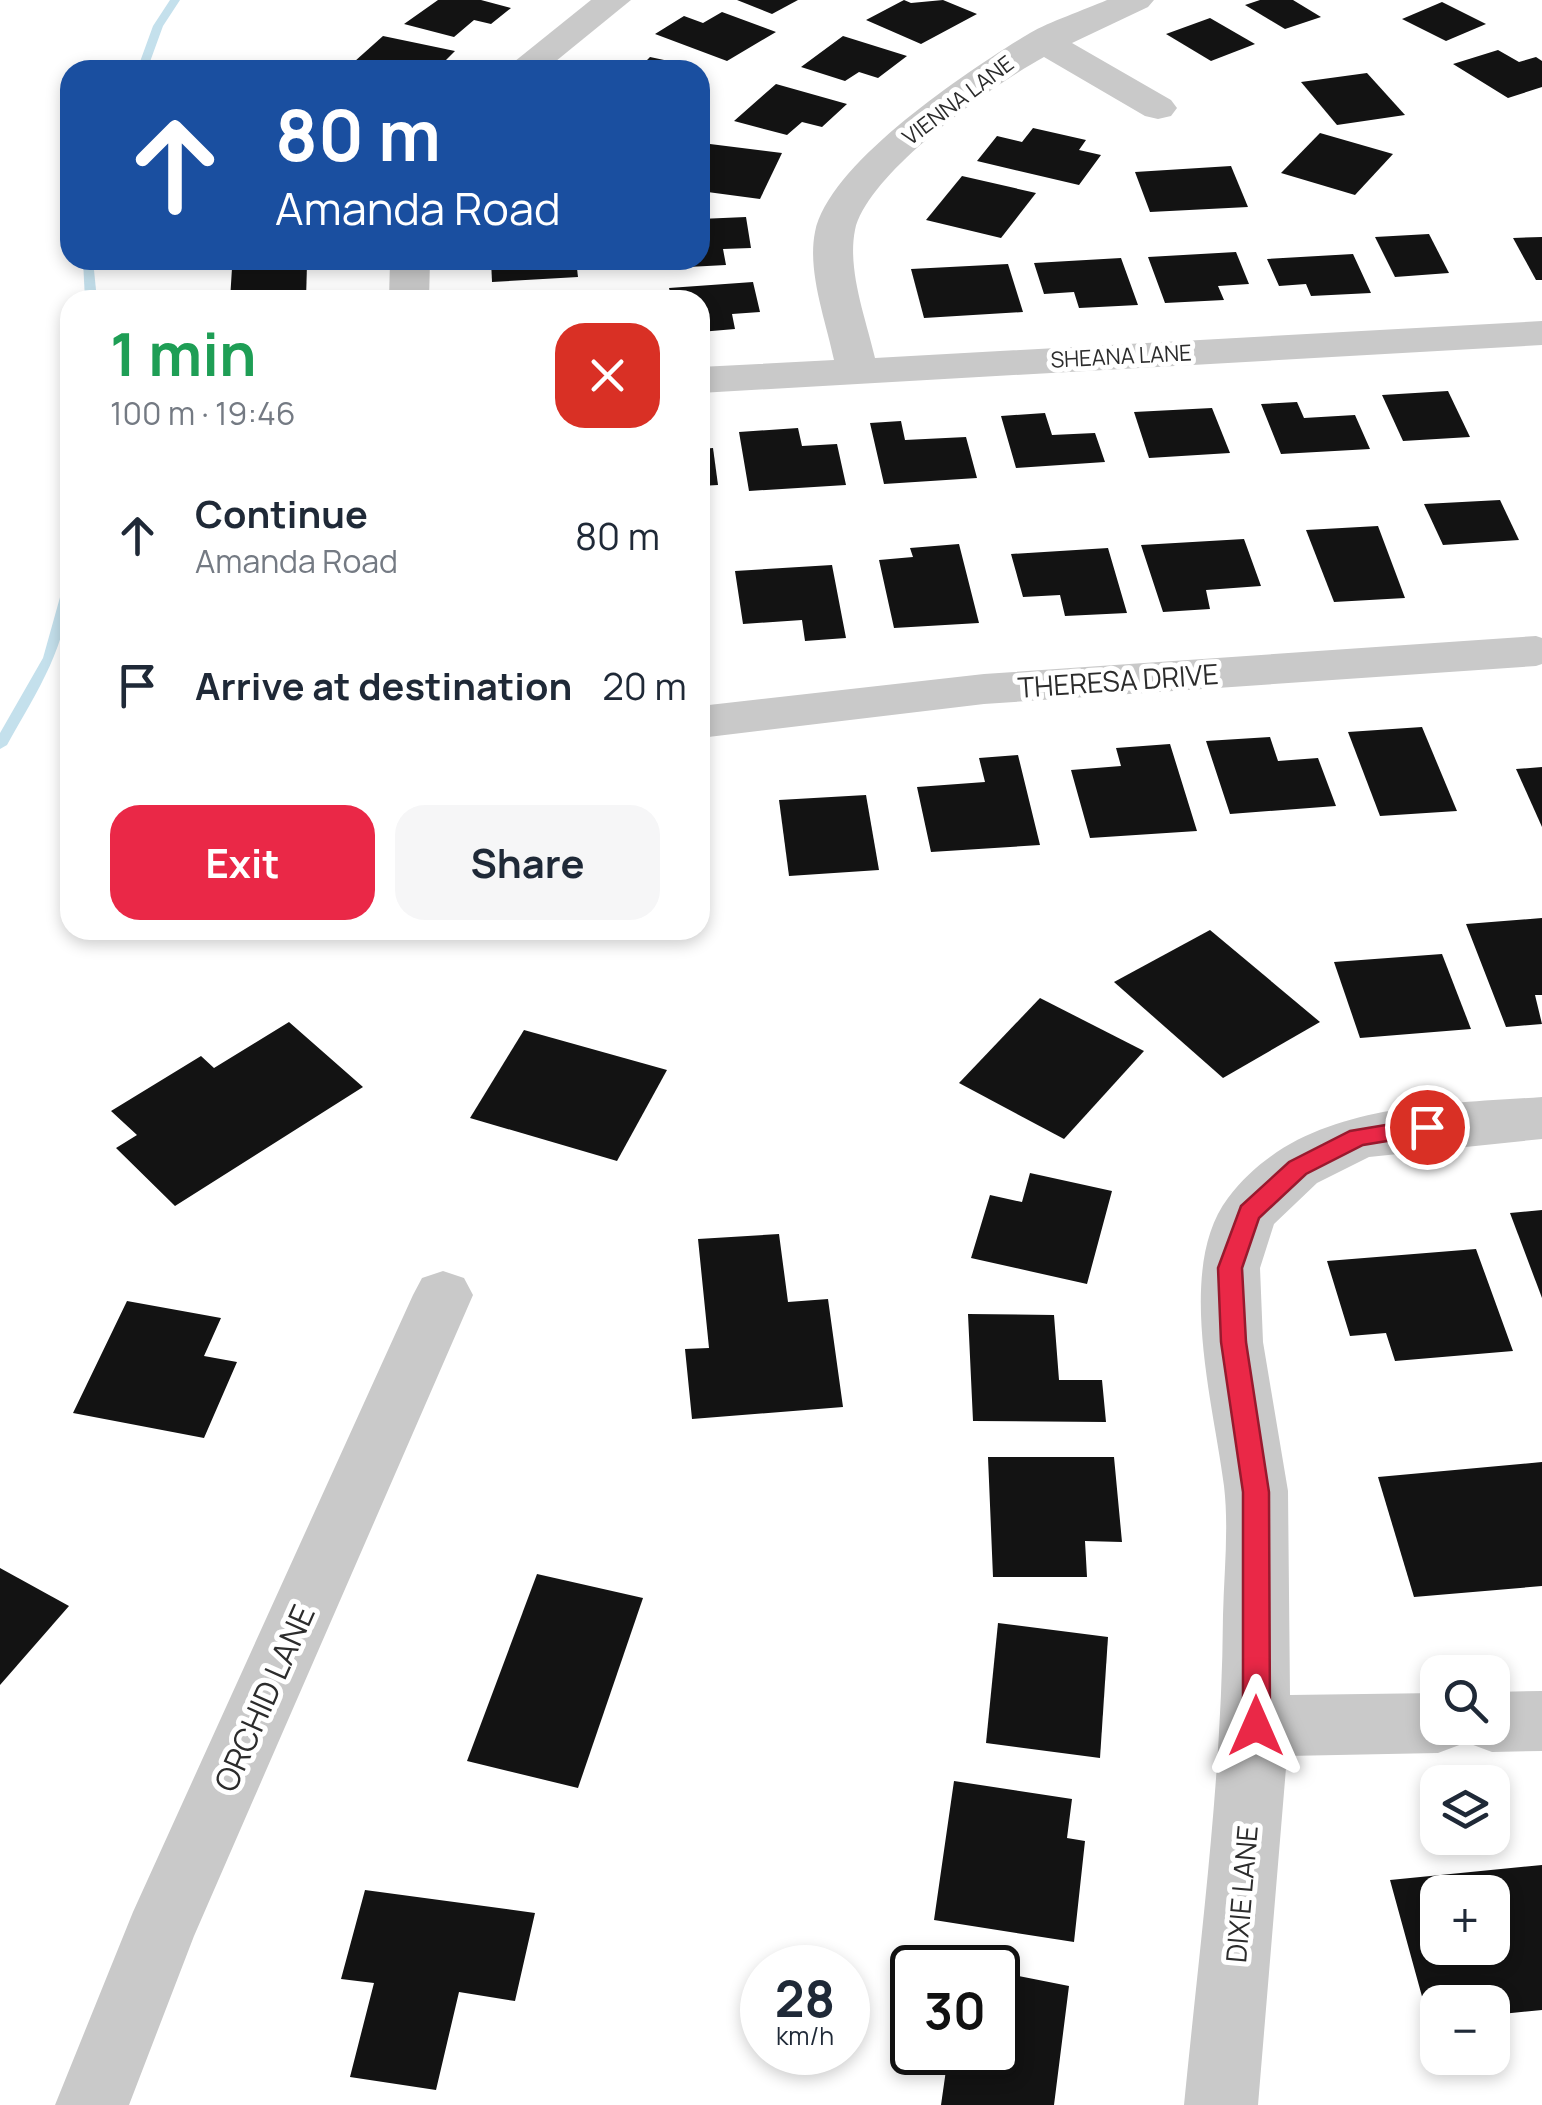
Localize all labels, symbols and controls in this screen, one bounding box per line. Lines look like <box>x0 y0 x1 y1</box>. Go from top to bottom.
street label: VIENNA LANE <box>896 48 1020 152</box>
text: 80 m <box>275 86 441 182</box>
icon: ahead <box>110 100 240 230</box>
text: Amanda Road <box>275 177 561 239</box>
text: 1 min <box>110 312 257 394</box>
button: close <box>555 323 660 428</box>
street label: SHEANA LANE <box>1050 337 1192 375</box>
text: 100 m · 19:46 <box>110 391 296 435</box>
text: Continue <box>195 487 368 539</box>
icon: ahead <box>110 508 165 563</box>
text: 80 m <box>575 509 660 561</box>
text: Amanda Road <box>195 539 398 583</box>
street label: THERESA DRIVE <box>1016 654 1220 706</box>
icon: arrive <box>110 658 165 713</box>
text: Arrive at destination <box>195 659 572 711</box>
text: 20 m <box>602 659 687 711</box>
button: Exit <box>110 805 375 920</box>
button: Share <box>395 805 660 920</box>
pin <box>1385 1085 1470 1170</box>
icon: arrive <box>1400 1100 1455 1155</box>
street label: ORCHID LANE <box>203 1598 325 1798</box>
map controls <box>1420 1655 1510 2075</box>
button: search <box>1420 1655 1510 1745</box>
position arrow <box>1204 1674 1308 1778</box>
button: layers <box>1420 1765 1510 1855</box>
street label: DIXIE LANE <box>1216 1824 1266 1964</box>
button: + <box>1420 1875 1510 1965</box>
speed limit sign: 30 <box>890 1945 1020 2075</box>
text: 28 <box>775 1964 835 2032</box>
button: − <box>1420 1985 1510 2075</box>
text: km/h <box>776 2018 834 2053</box>

